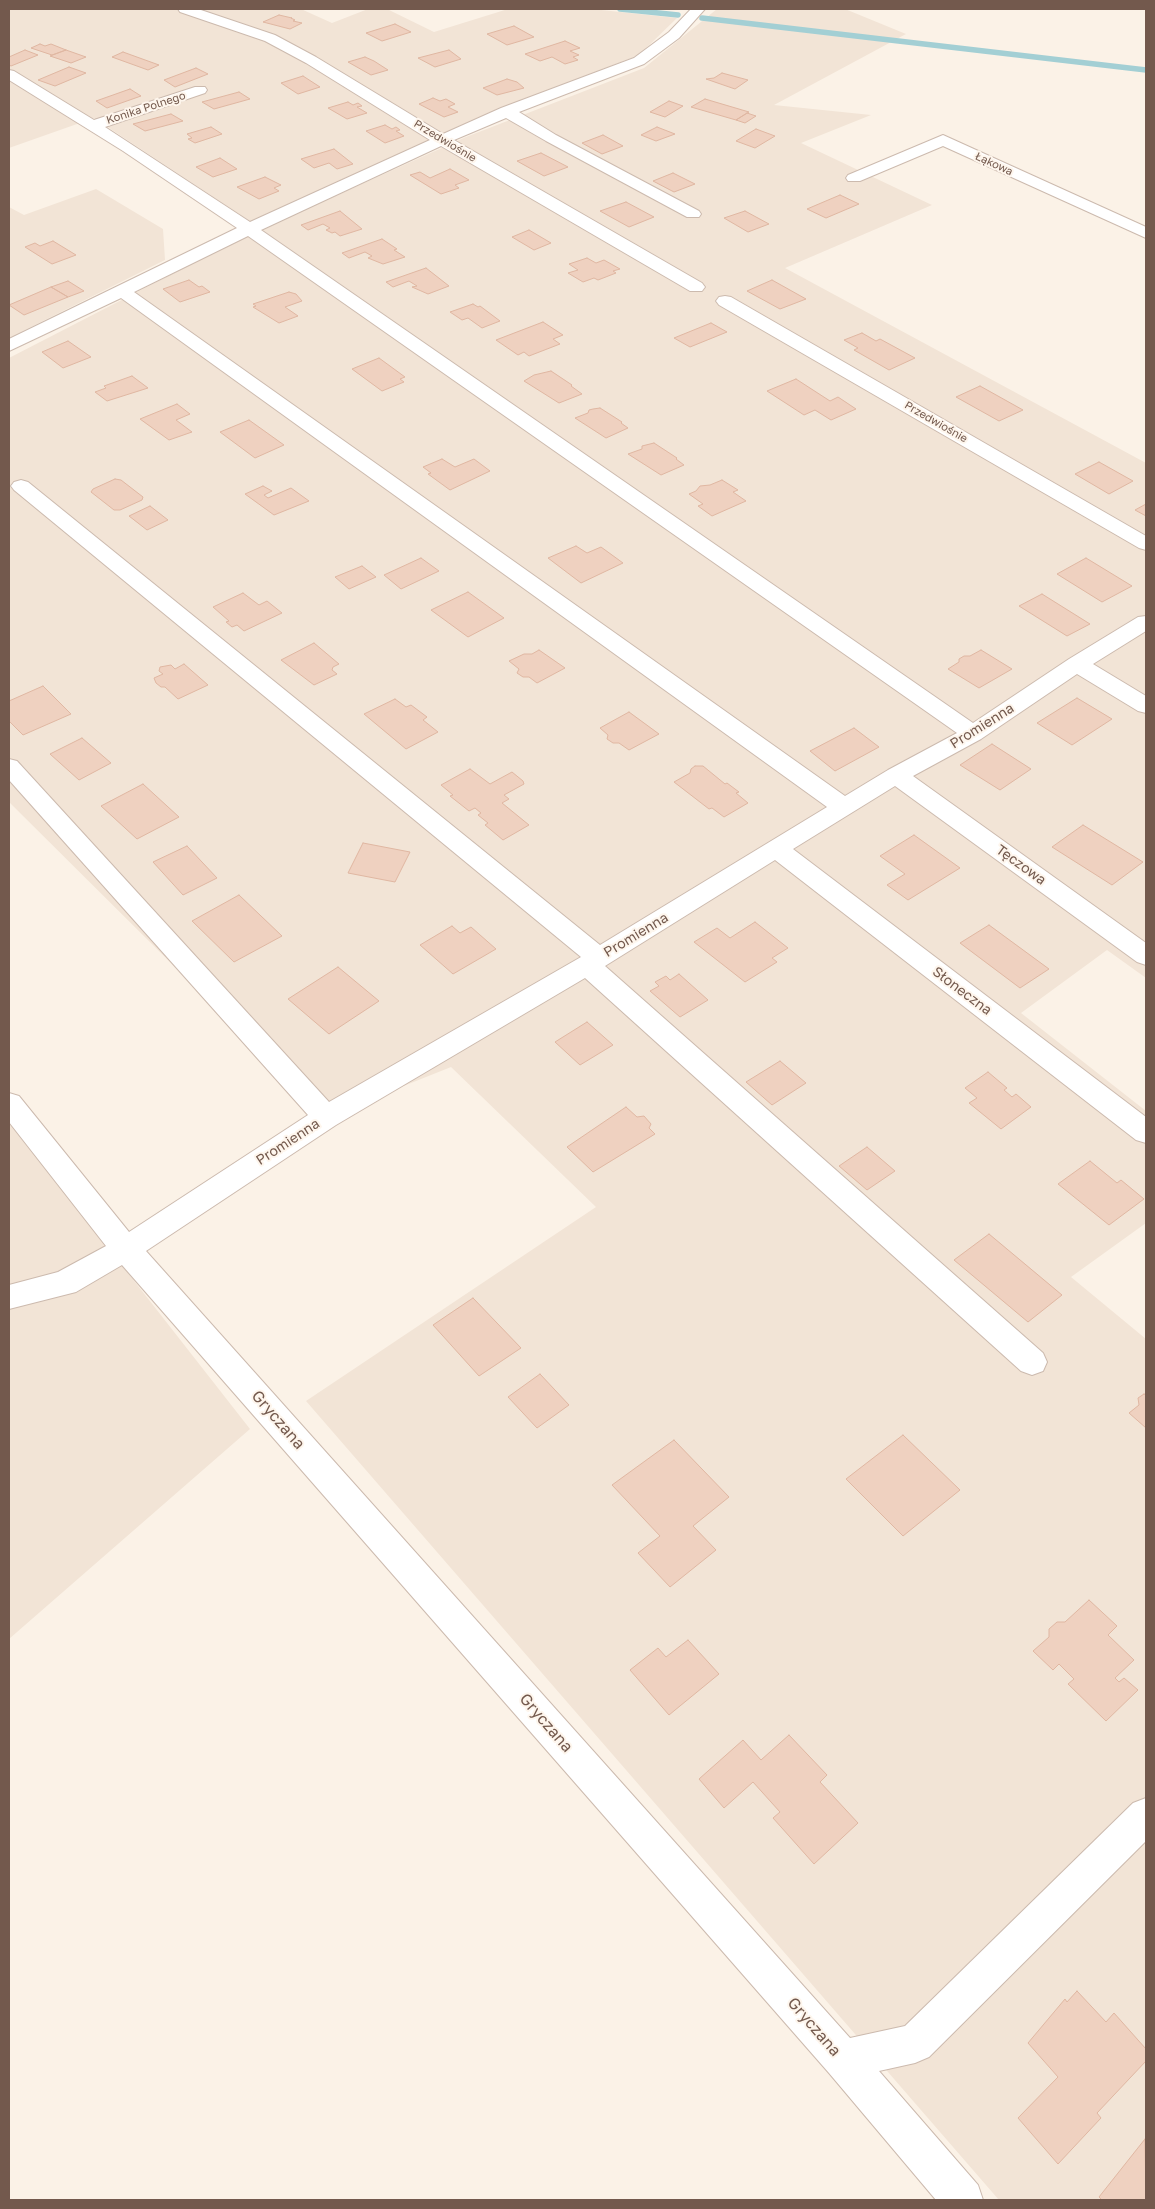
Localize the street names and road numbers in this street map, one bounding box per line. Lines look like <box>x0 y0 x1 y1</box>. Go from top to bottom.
street label: Konika Polnego <box>105 89 187 127</box>
street label: Przedwiośnie <box>411 117 479 165</box>
street label: Łąkowa <box>973 150 1015 178</box>
street label: Przedwiośnie <box>902 399 970 445</box>
street label: Promienna <box>947 700 1017 752</box>
street label: Tęczowa <box>993 841 1049 889</box>
street label: Promienna <box>601 909 671 961</box>
street label: Słoneczna <box>929 963 995 1019</box>
street label: Promienna <box>253 1115 323 1169</box>
street label: Gryczana <box>247 1387 309 1453</box>
street label: Gryczana <box>515 1690 577 1756</box>
street label: Gryczana <box>783 1994 845 2060</box>

